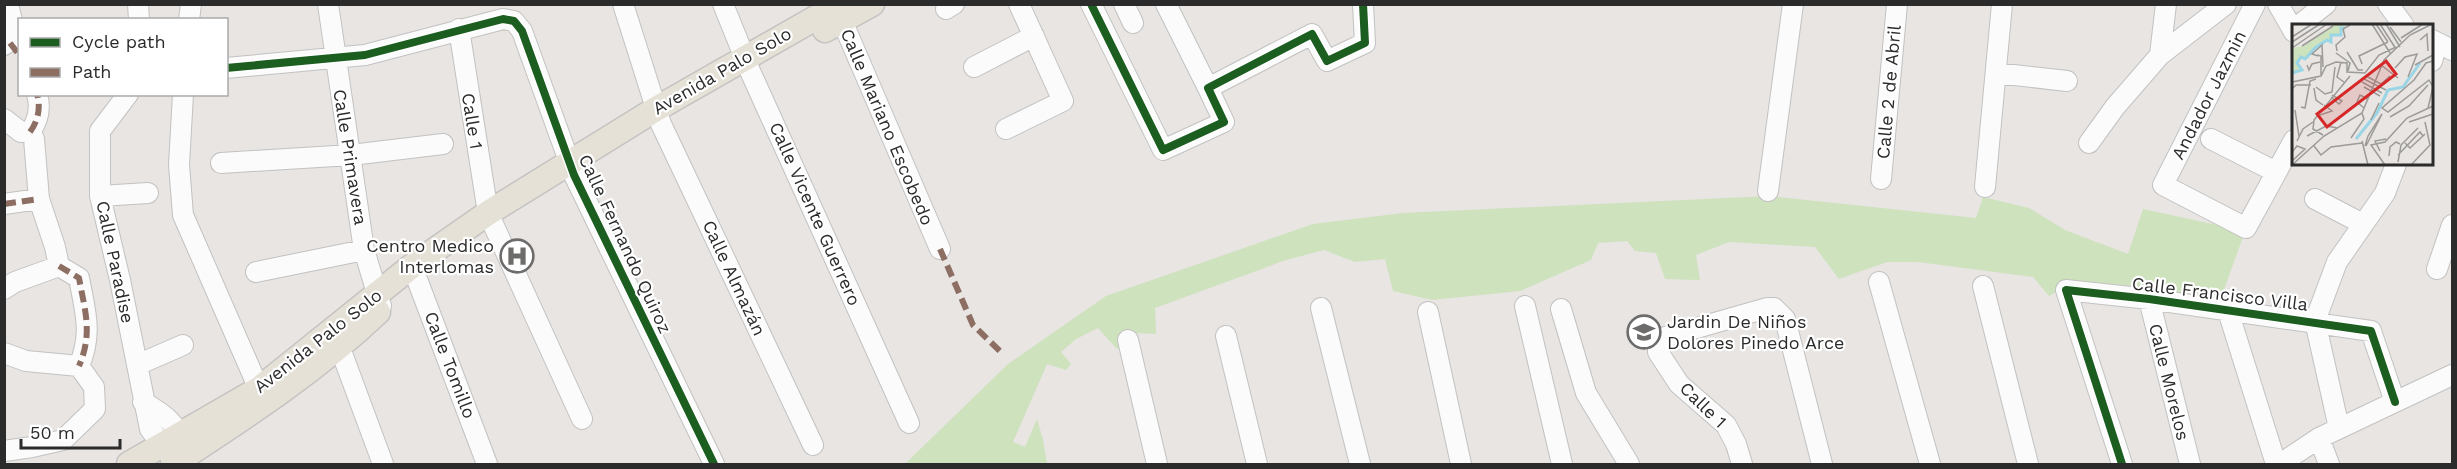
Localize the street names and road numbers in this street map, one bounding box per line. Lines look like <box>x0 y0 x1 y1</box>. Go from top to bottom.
street label: Avenida Palo Solo <box>649 22 795 119</box>
street label: Calle 2 de Abril <box>1872 24 1905 160</box>
street label: Calle Mariano Escobedo <box>836 25 938 228</box>
street label: Andador Jazmin <box>2167 27 2250 163</box>
street label: Calle Primavera <box>329 87 372 226</box>
street label: Calle 1 <box>458 91 487 151</box>
street label: Calle Vicente Guerrero <box>765 119 865 309</box>
street label: Calle Fernando Quiroz <box>575 151 676 337</box>
street label: Calle Paradise <box>92 199 139 325</box>
street label: Calle Almazán <box>699 217 770 339</box>
street label: Calle Francisco Villa <box>2131 272 2309 315</box>
street label: Avenida Palo Solo <box>250 284 386 397</box>
street label: Calle Tomillo <box>420 308 481 421</box>
street label: Calle Morelos <box>2145 321 2194 442</box>
street label: Calle 1 <box>1676 377 1731 432</box>

